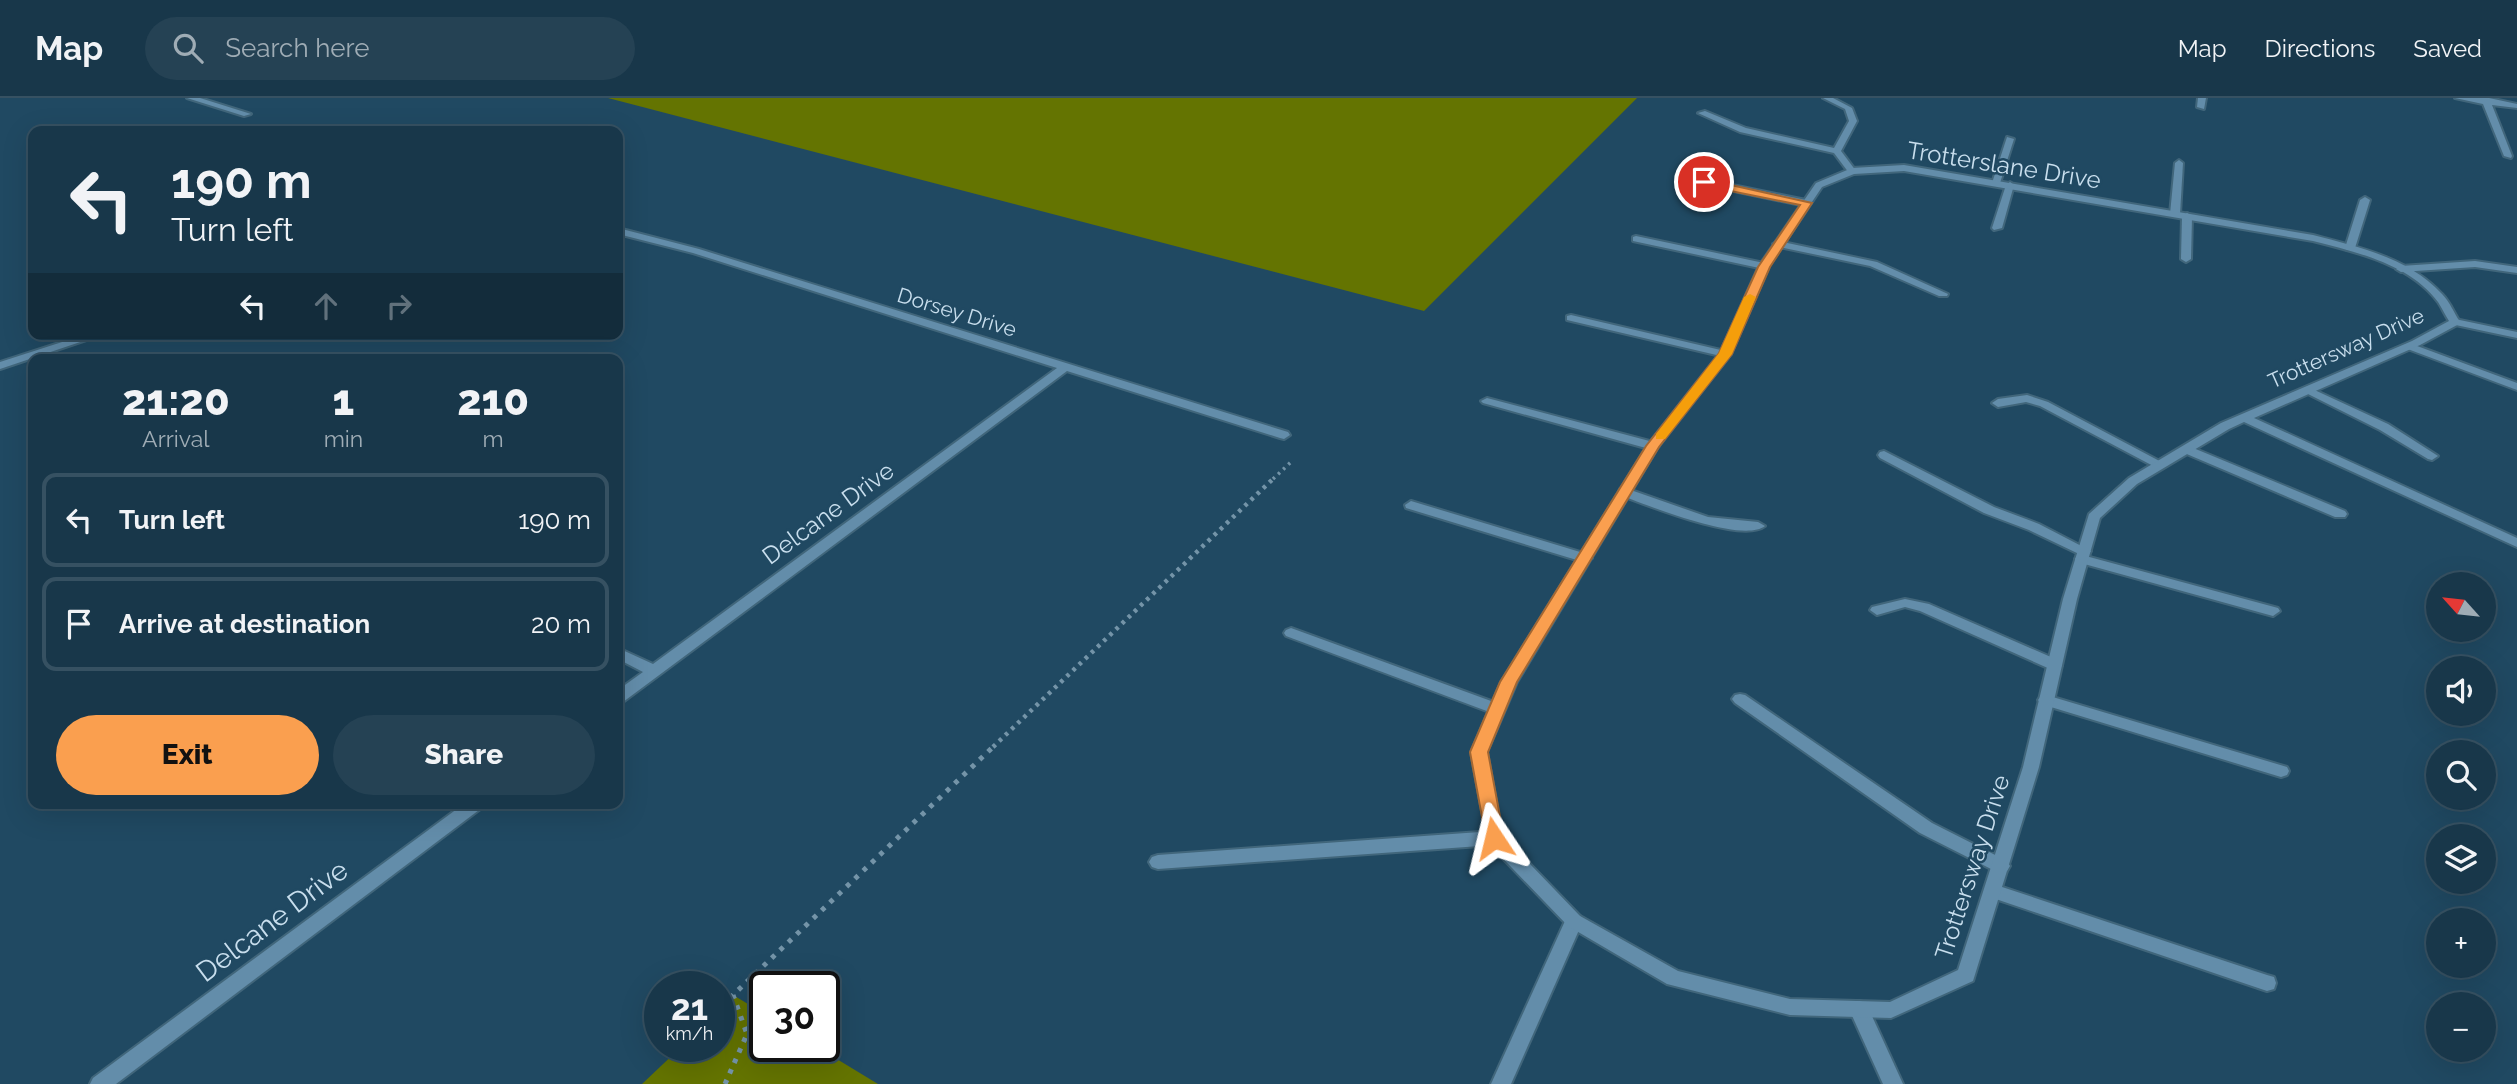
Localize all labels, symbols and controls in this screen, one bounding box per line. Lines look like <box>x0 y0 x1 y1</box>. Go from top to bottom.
search box <box>145 17 635 80</box>
text: Map <box>35 29 103 68</box>
icon: search <box>169 29 207 67</box>
text: Search here <box>225 33 370 63</box>
text: Map <box>2178 34 2227 63</box>
text: Directions <box>2265 34 2375 63</box>
text: Saved <box>2413 34 2482 63</box>
street label: Trotterslane Drive <box>1905 135 2103 195</box>
text: 190 m <box>171 152 312 209</box>
pin <box>1674 152 1734 212</box>
icon: left <box>56 154 147 245</box>
icon: arrive <box>1685 163 1723 201</box>
text: Turn left <box>171 211 293 248</box>
street label: Dorsey Drive <box>894 282 1020 342</box>
icon: left <box>234 287 272 325</box>
icon: ahead <box>307 287 345 325</box>
icon: right <box>380 287 418 325</box>
street label: Trottersway Drive <box>2264 302 2428 394</box>
text: 21:20 <box>122 376 230 425</box>
text: 1 <box>333 376 354 425</box>
text: 210 <box>457 376 529 425</box>
text: Arrival <box>142 425 210 452</box>
text: min <box>324 425 363 452</box>
text: m <box>483 425 504 452</box>
street label: Delcane Drive <box>757 456 899 570</box>
icon: left <box>60 501 98 539</box>
text: Turn left <box>119 505 225 535</box>
text: 190 m <box>518 505 591 535</box>
north arrow <box>2426 572 2496 642</box>
map controls <box>2426 572 2496 1062</box>
icon: arrive <box>60 605 98 643</box>
text: Arrive at destination <box>119 609 370 639</box>
text: 20 m <box>531 609 591 639</box>
button: sound <box>2426 656 2496 726</box>
button: Exit <box>56 715 319 795</box>
button: Share <box>333 715 595 795</box>
button: search <box>2426 740 2496 810</box>
street label: Trottersway Drive <box>1929 771 2015 963</box>
position arrow <box>1457 801 1531 875</box>
button: layers <box>2426 824 2496 894</box>
street label: Delcane Drive <box>190 853 354 989</box>
button: + <box>2426 908 2496 978</box>
speed limit sign: 30 <box>749 971 840 1062</box>
text: 21 <box>671 987 708 1028</box>
button: − <box>2426 992 2496 1062</box>
text: km/h <box>666 1023 713 1044</box>

